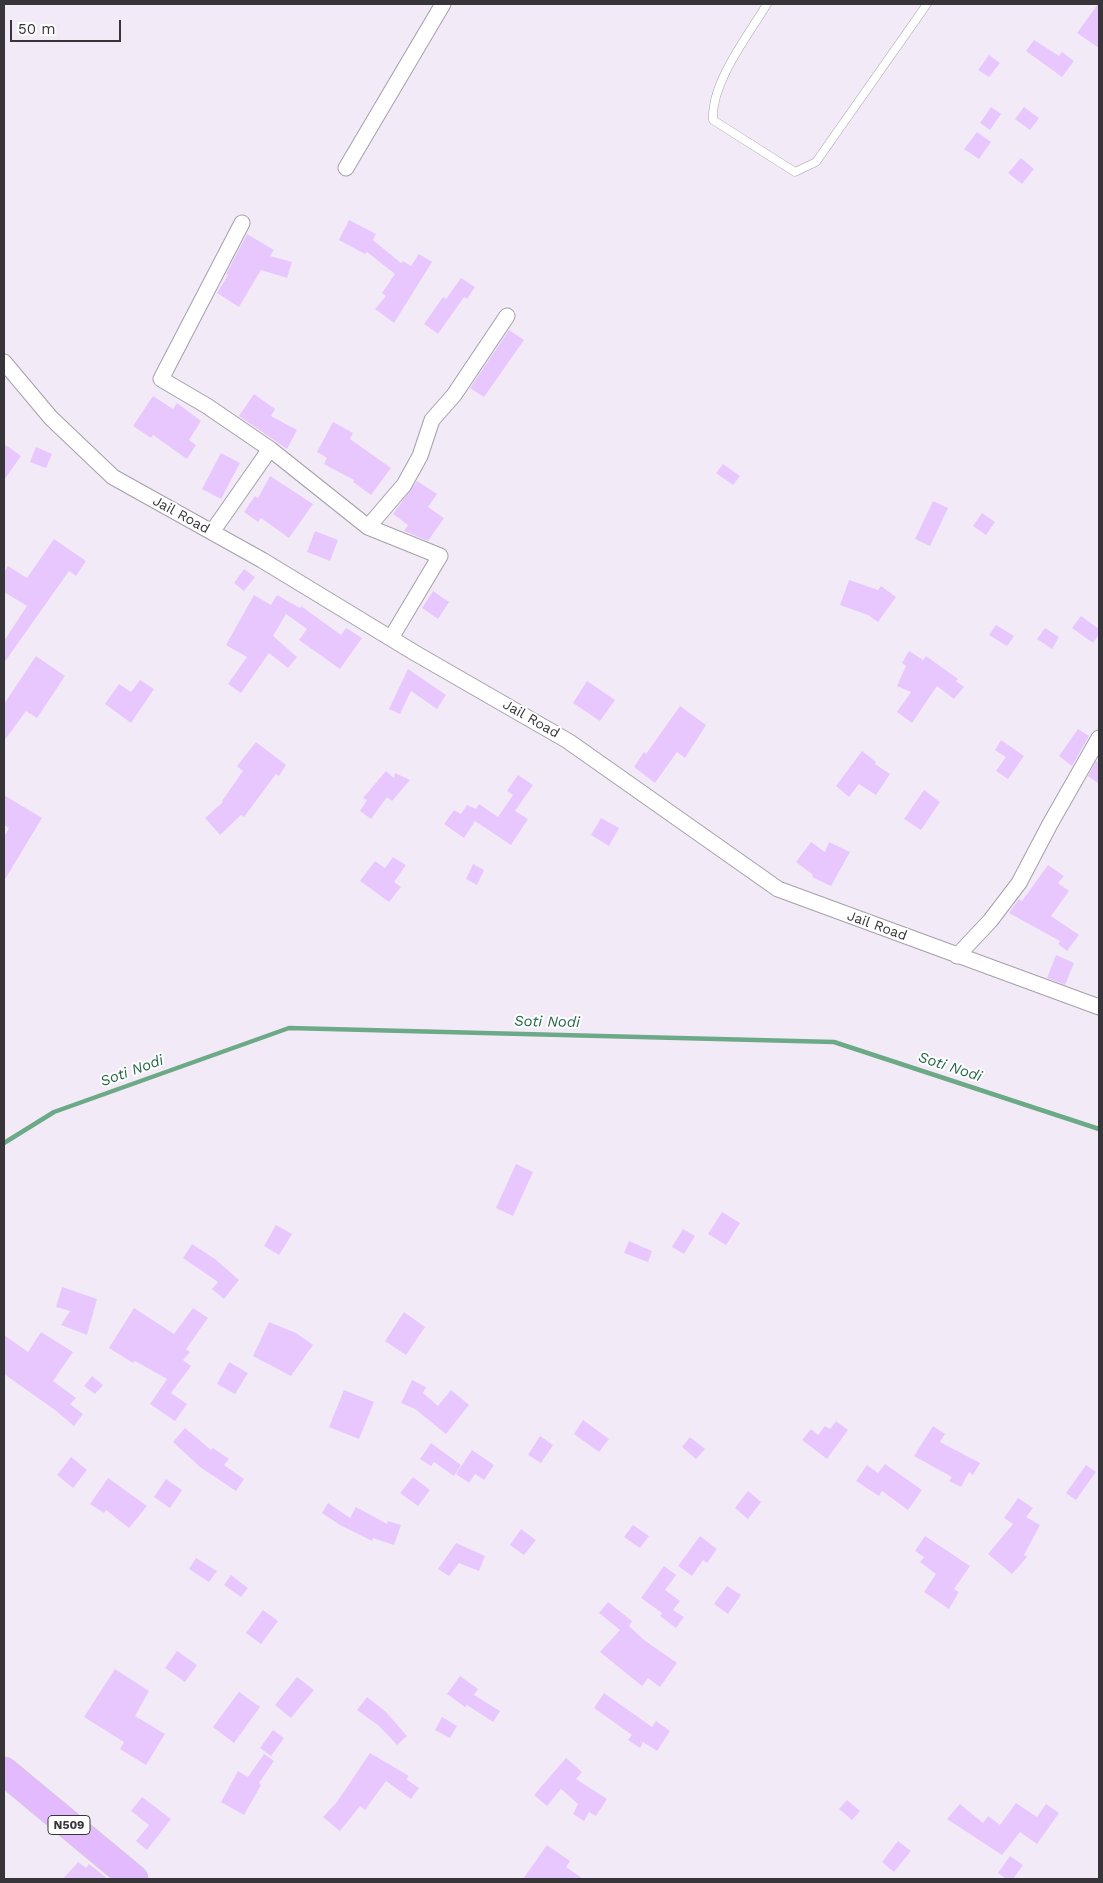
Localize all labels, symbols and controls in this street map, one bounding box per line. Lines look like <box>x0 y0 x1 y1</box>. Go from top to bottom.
scale bar <box>12 10 124 42</box>
text: 50 m <box>18 20 55 38</box>
street label: Jail Road <box>150 492 212 538</box>
street label: Jail Road <box>500 696 562 742</box>
street label: Jail Road <box>845 907 909 945</box>
water label: Soti Nodi <box>514 1012 580 1032</box>
water label: Soti Nodi <box>916 1048 984 1086</box>
water label: Soti Nodi <box>98 1051 166 1091</box>
road number: N509 <box>48 1816 90 1834</box>

